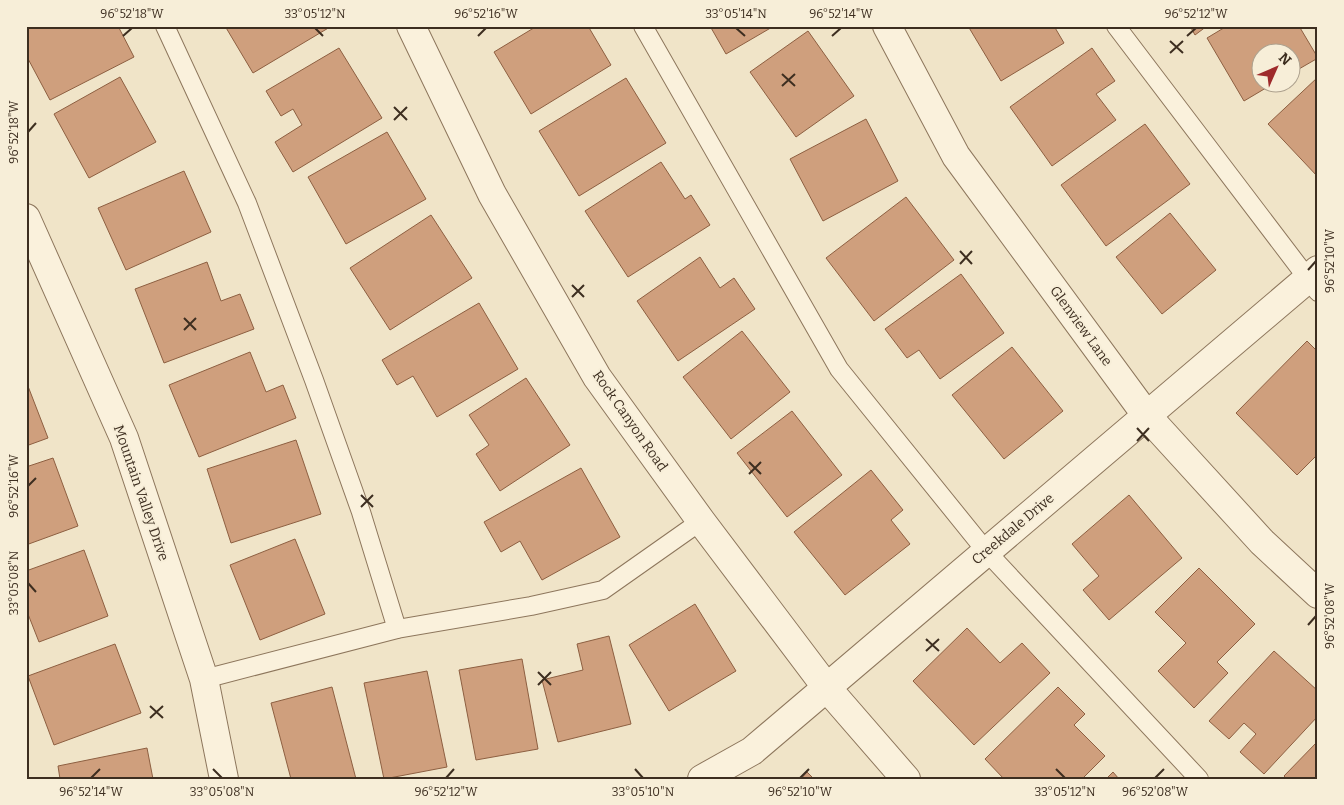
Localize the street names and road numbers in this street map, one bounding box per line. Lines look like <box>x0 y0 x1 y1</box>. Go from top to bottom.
street label: Glenview Lane <box>1046 283 1116 369</box>
street label: Rock Canyon Road <box>589 367 671 475</box>
street label: Mountain Valley Drive <box>110 423 172 563</box>
street label: Creekdale Drive <box>968 490 1058 568</box>

